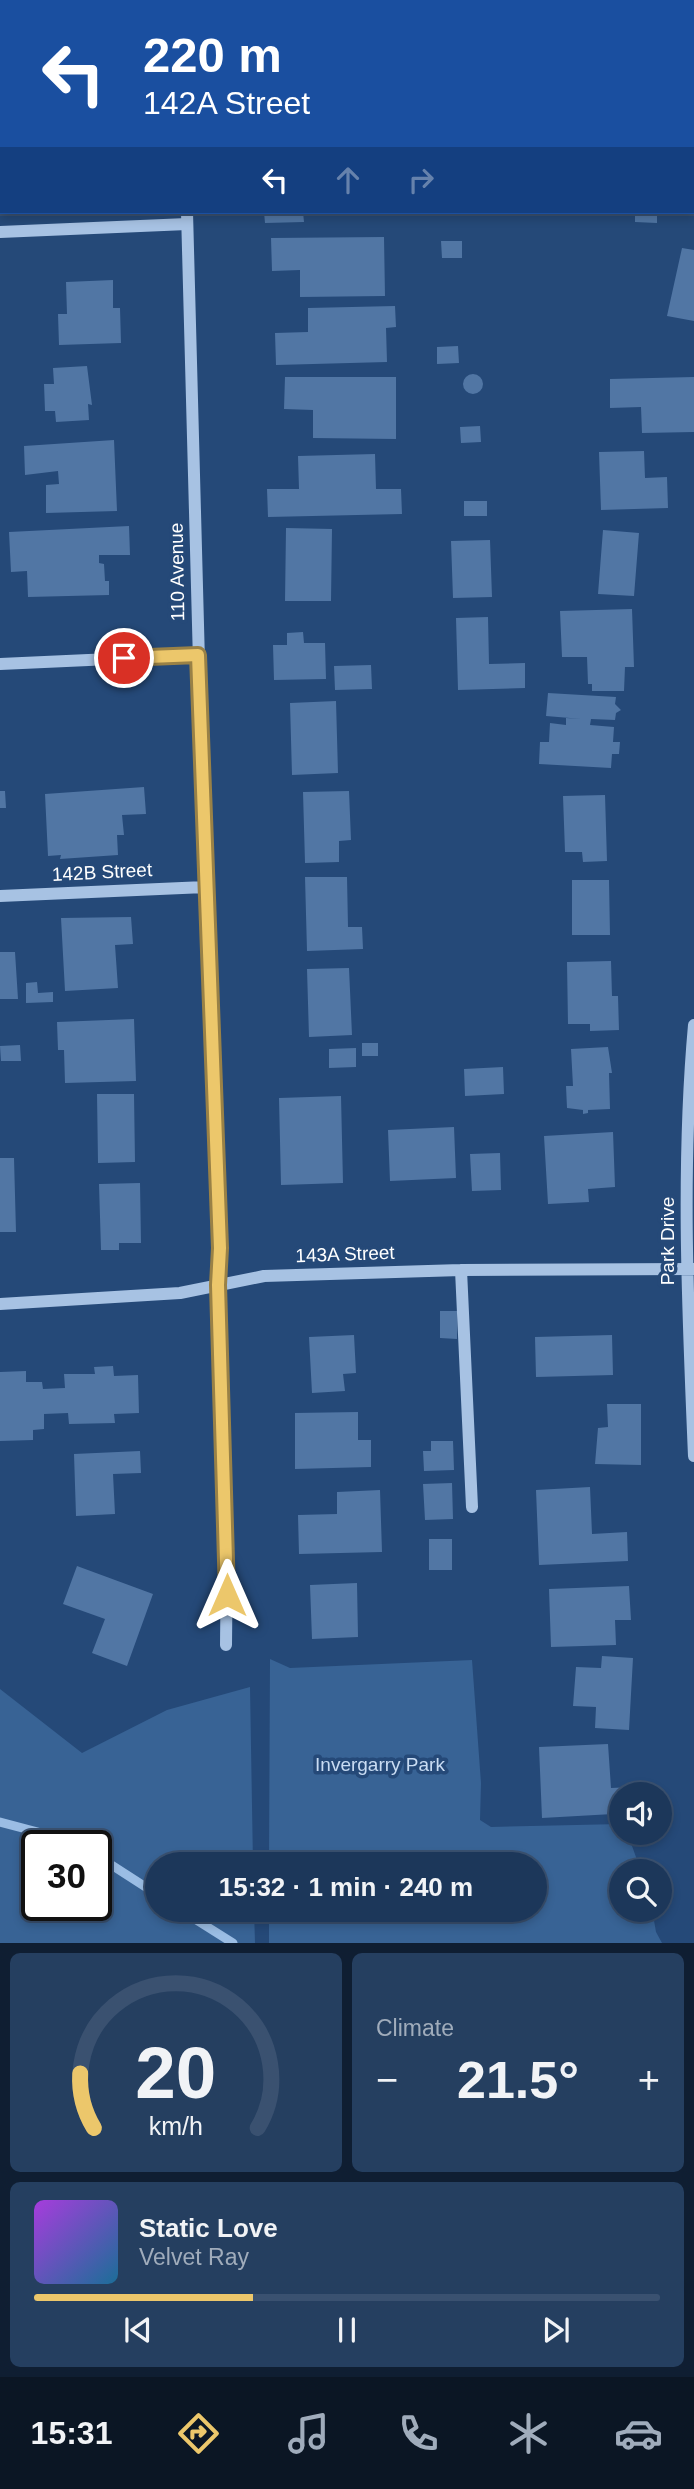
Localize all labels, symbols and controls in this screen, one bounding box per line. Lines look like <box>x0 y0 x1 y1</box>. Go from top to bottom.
icon: left <box>28 28 119 119</box>
text: 220 m <box>143 28 282 82</box>
text: 142A Street <box>143 85 310 121</box>
icon: left <box>256 161 294 199</box>
icon: ahead <box>329 161 367 199</box>
icon: right <box>402 161 440 199</box>
street label: 110 Avenue <box>166 523 188 621</box>
pin <box>94 628 154 688</box>
icon: arrive <box>105 639 143 677</box>
street label: 142B Street <box>51 859 153 885</box>
street label: Park Drive <box>657 1197 678 1285</box>
street label: 143A Street <box>295 1242 396 1266</box>
position arrow <box>190 1558 264 1632</box>
park label: Invergarry Park <box>315 1754 445 1775</box>
map controls <box>609 1782 672 1922</box>
button: sound <box>609 1782 672 1845</box>
speed limit sign: 30 <box>21 1830 112 1921</box>
button: search <box>609 1859 672 1922</box>
text: 15:32 · 1 min · 240 m <box>219 1872 473 1902</box>
text: Climate <box>376 2015 454 2041</box>
text: 20 <box>136 2033 216 2114</box>
text: 21.5° <box>457 2051 579 2109</box>
text: − <box>376 2059 398 2101</box>
text: + <box>638 2059 660 2101</box>
text: km/h <box>149 2112 203 2140</box>
text: Static Love <box>139 2213 278 2243</box>
text: Velvet Ray <box>139 2244 249 2270</box>
icon: previous <box>119 2311 157 2349</box>
icon: pause <box>328 2311 366 2349</box>
icon: next <box>537 2311 575 2349</box>
icon: directions <box>174 2409 223 2458</box>
icon: music <box>284 2409 333 2458</box>
icon: phone <box>394 2409 443 2458</box>
icon: climate <box>504 2409 553 2458</box>
icon: car <box>614 2409 663 2458</box>
text: 15:31 <box>31 2415 112 2451</box>

